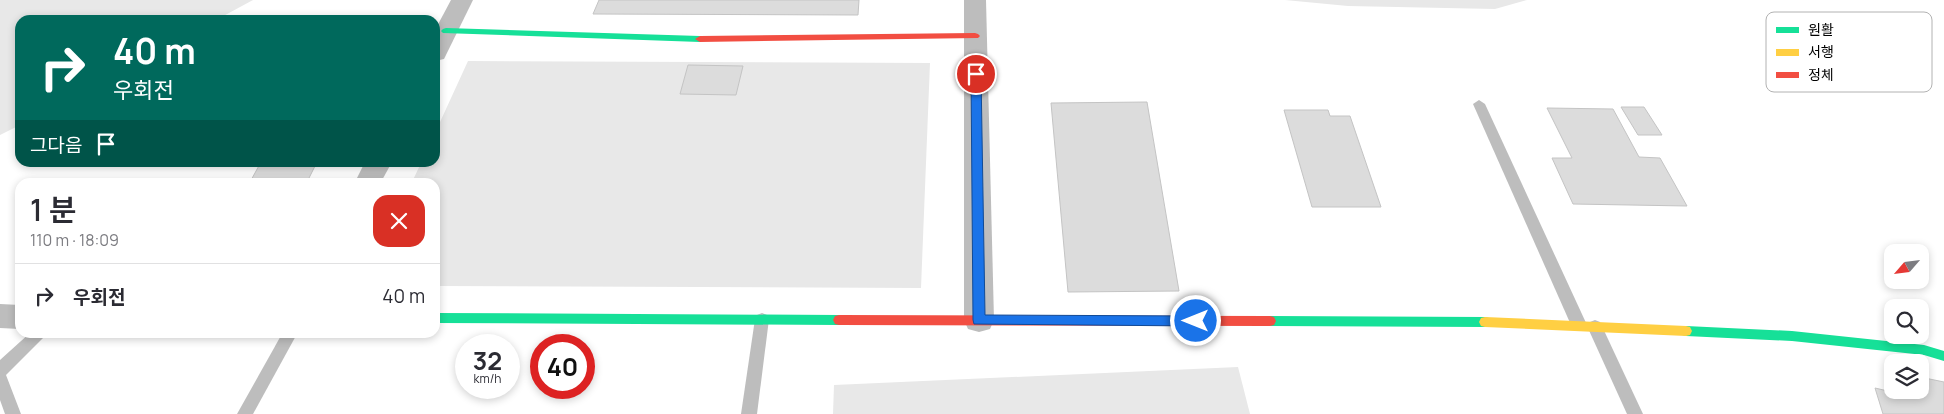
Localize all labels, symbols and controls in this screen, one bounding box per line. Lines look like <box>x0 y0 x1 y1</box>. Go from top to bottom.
legend <box>1766 12 1932 92</box>
text: 원활 <box>1808 20 1834 39</box>
text: 40 m <box>113 27 196 75</box>
icon: right <box>30 35 95 100</box>
text: 서행 <box>1808 42 1834 61</box>
pin <box>955 53 997 95</box>
icon: arrive <box>962 60 990 88</box>
text: 정체 <box>1808 65 1834 84</box>
text: 우회전 <box>113 75 174 105</box>
icon: arrive <box>92 130 120 158</box>
text: 그다음 <box>30 132 82 158</box>
text: 1 분 <box>30 189 76 230</box>
button: close <box>373 195 425 247</box>
text: 110 m · 18:09 <box>30 229 119 251</box>
north arrow <box>1884 244 1929 289</box>
map controls <box>1884 244 1929 399</box>
icon: right <box>30 282 58 310</box>
text: 40 m <box>382 283 425 309</box>
text: 우회전 <box>73 284 125 310</box>
position arrow <box>1169 294 1221 346</box>
button: search <box>1884 299 1929 344</box>
speed limit sign: 40 <box>530 334 595 399</box>
text: 32 <box>473 343 502 378</box>
button: layers <box>1884 354 1929 399</box>
text: km/h <box>474 370 501 387</box>

